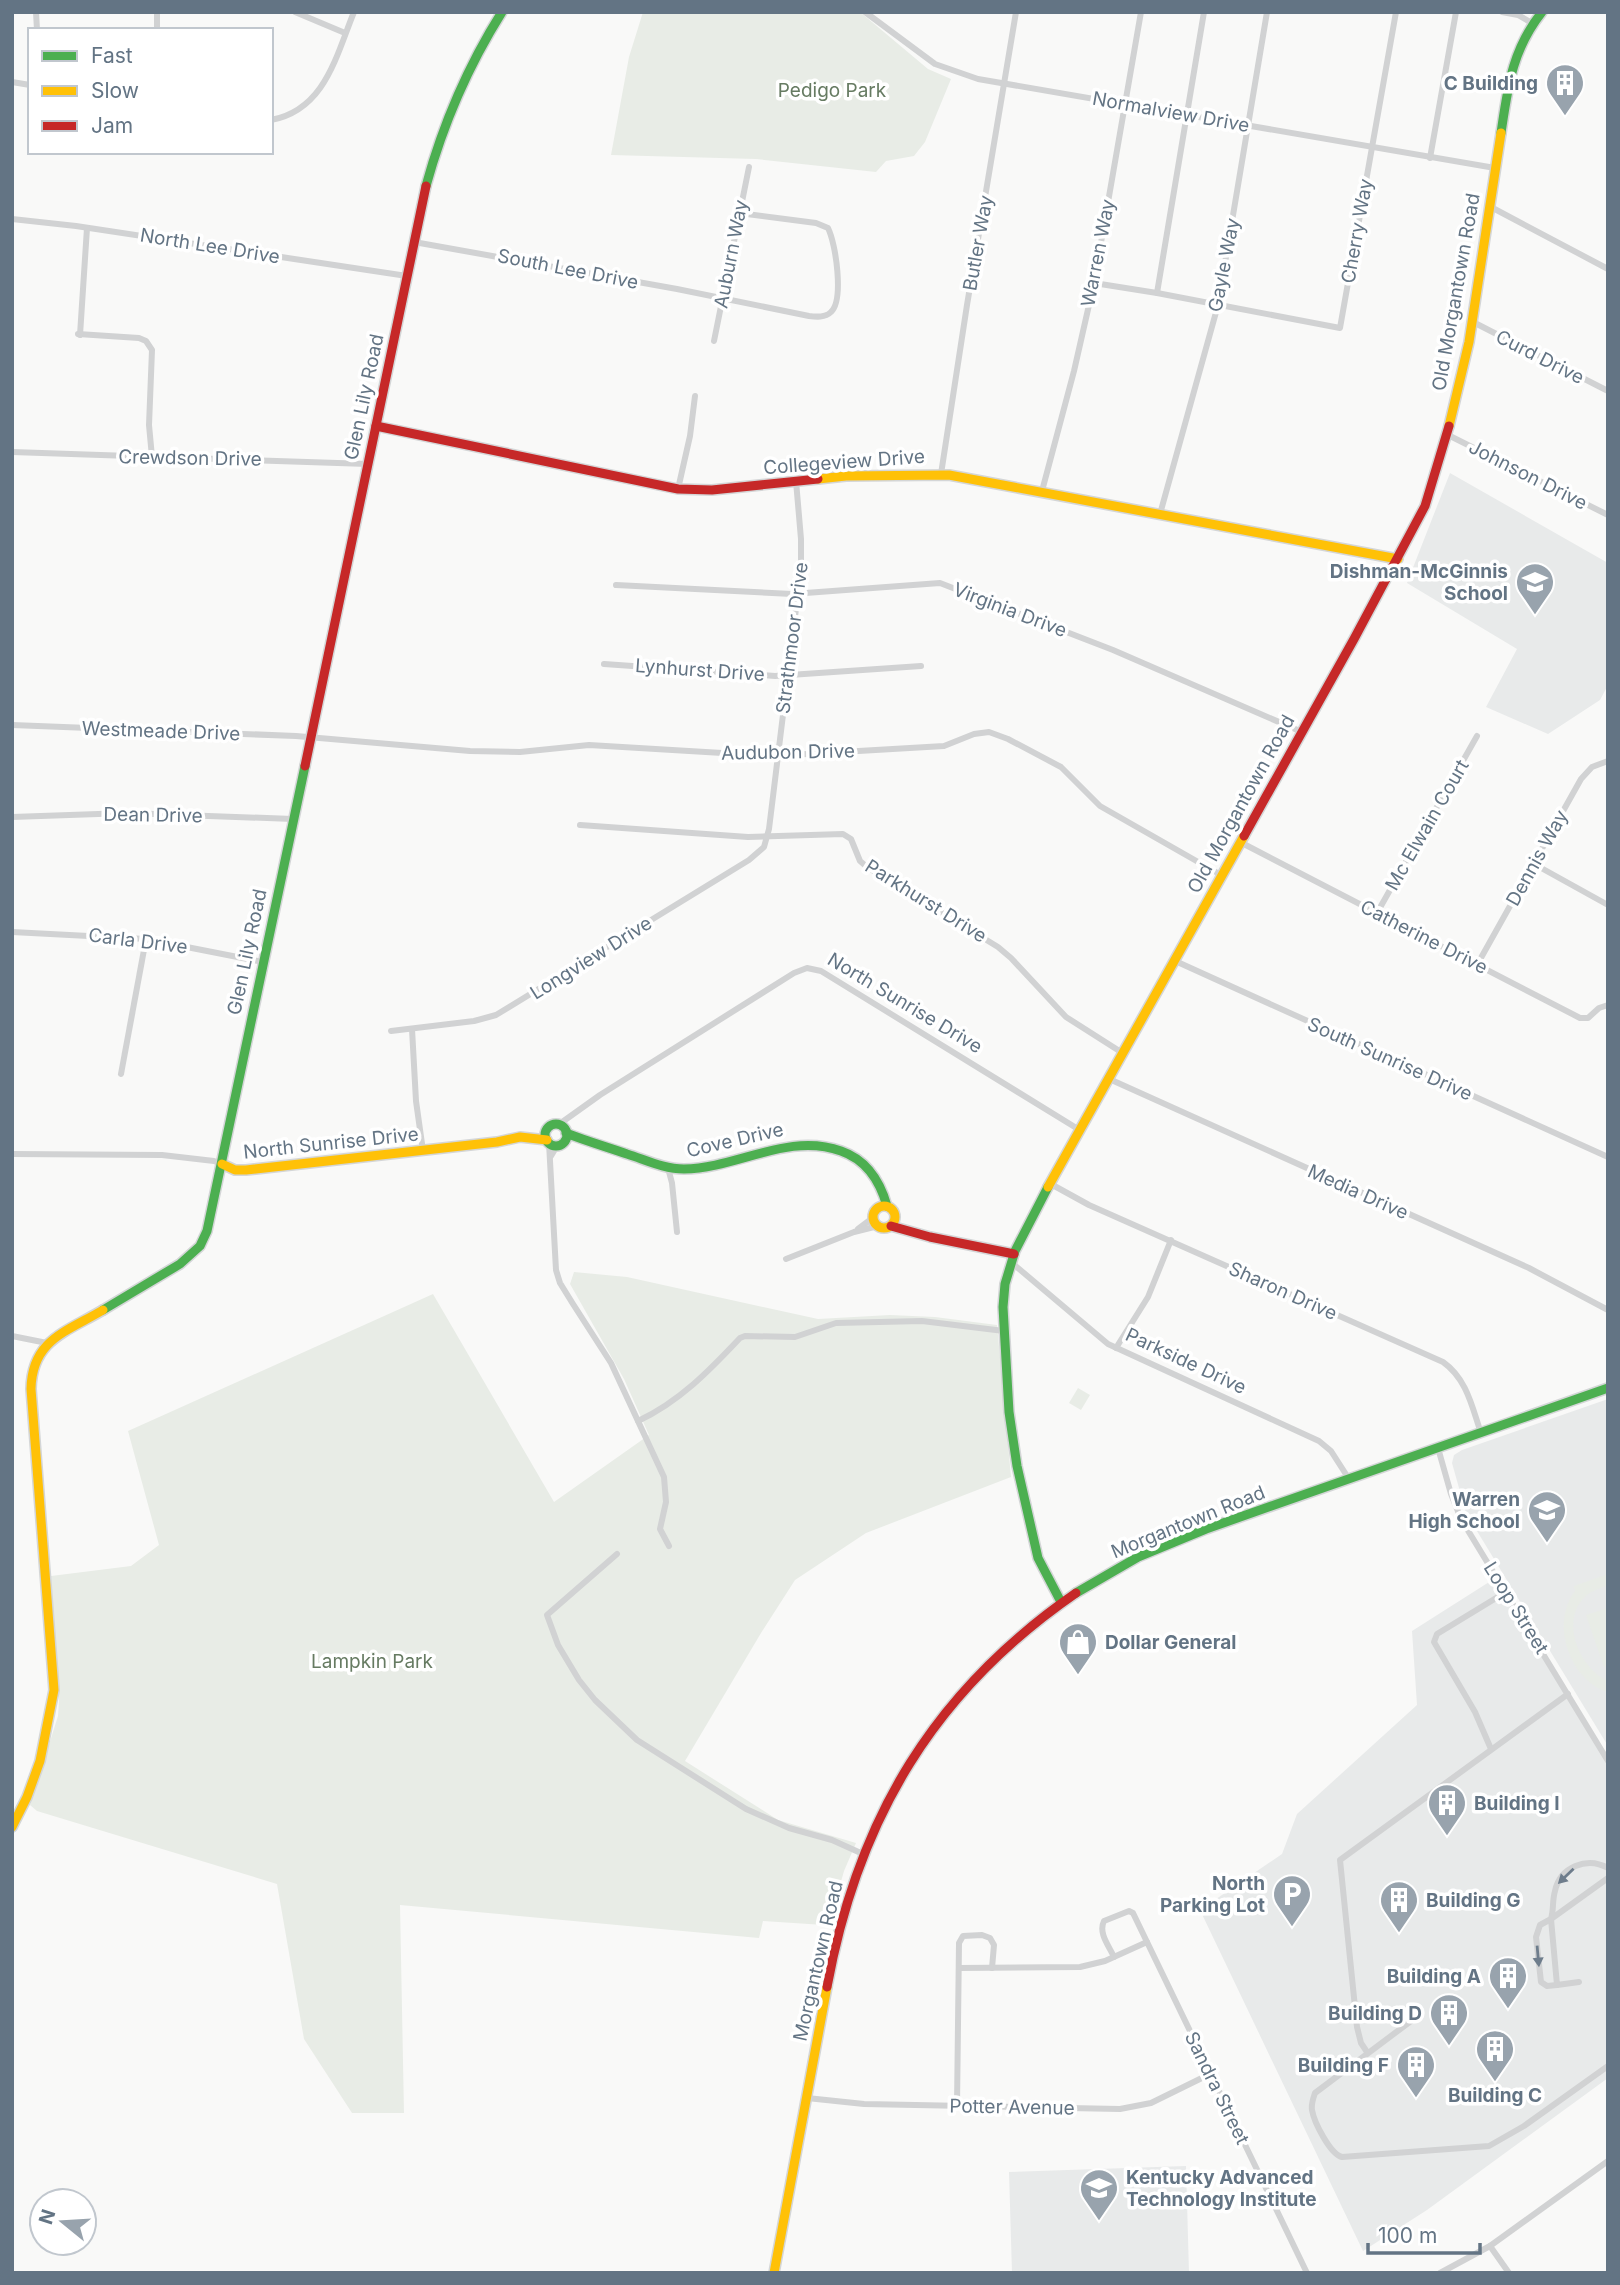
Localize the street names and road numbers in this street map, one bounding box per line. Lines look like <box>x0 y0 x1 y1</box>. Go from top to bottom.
street label: Normalview Drive <box>1091 87 1251 137</box>
street label: Cherry Way <box>1336 177 1378 285</box>
street label: Old Morgantown Road <box>1427 191 1485 393</box>
street label: Butler Way <box>958 193 998 293</box>
street label: Auburn Way <box>709 197 753 310</box>
street label: Warren Way <box>1076 197 1120 309</box>
street label: Gayle Way <box>1204 216 1244 314</box>
street label: North Lee Drive <box>138 224 282 268</box>
street label: South Lee Drive <box>496 244 640 294</box>
street label: Curd Drive <box>1492 325 1588 389</box>
street label: Glen Lily Road <box>339 332 389 462</box>
street label: Johnson Drive <box>1465 435 1591 515</box>
street label: Crewdson Drive <box>118 445 262 471</box>
street label: Collegeview Drive <box>762 445 926 479</box>
street label: Strathmoor Drive <box>771 561 813 715</box>
street label: Virginia Drive <box>950 578 1070 642</box>
street label: Lynhurst Drive <box>634 654 766 686</box>
street label: Old Morgantown Road <box>1182 711 1300 897</box>
street label: Westmeade Drive <box>81 717 241 745</box>
street label: Audubon Drive <box>721 739 855 765</box>
street label: Mc Elwain Court <box>1380 756 1474 894</box>
street label: Dean Drive <box>103 803 203 827</box>
street label: Dennis Way <box>1501 806 1573 910</box>
street label: Parkhurst Drive <box>861 854 991 948</box>
street label: Glen Lily Road <box>222 887 272 1017</box>
street label: Catherine Drive <box>1356 895 1492 979</box>
street label: Longview Drive <box>526 911 656 1005</box>
street label: Carla Drive <box>87 924 189 958</box>
street label: North Sunrise Drive <box>824 948 986 1058</box>
street label: South Sunrise Drive <box>1304 1012 1476 1106</box>
street label: Cove Drive <box>684 1118 786 1162</box>
street label: North Sunrise Drive <box>242 1122 420 1164</box>
street label: Media Drive <box>1304 1160 1412 1224</box>
street label: Sharon Drive <box>1225 1257 1341 1325</box>
street label: Parkside Drive <box>1122 1323 1250 1399</box>
street label: Morgantown Road <box>1108 1481 1268 1563</box>
street label: Loop Street <box>1479 1558 1553 1658</box>
street label: Morgantown Road <box>788 1879 848 2043</box>
street label: Sandra Street <box>1180 2028 1254 2148</box>
street label: Potter Avenue <box>949 2094 1075 2120</box>

